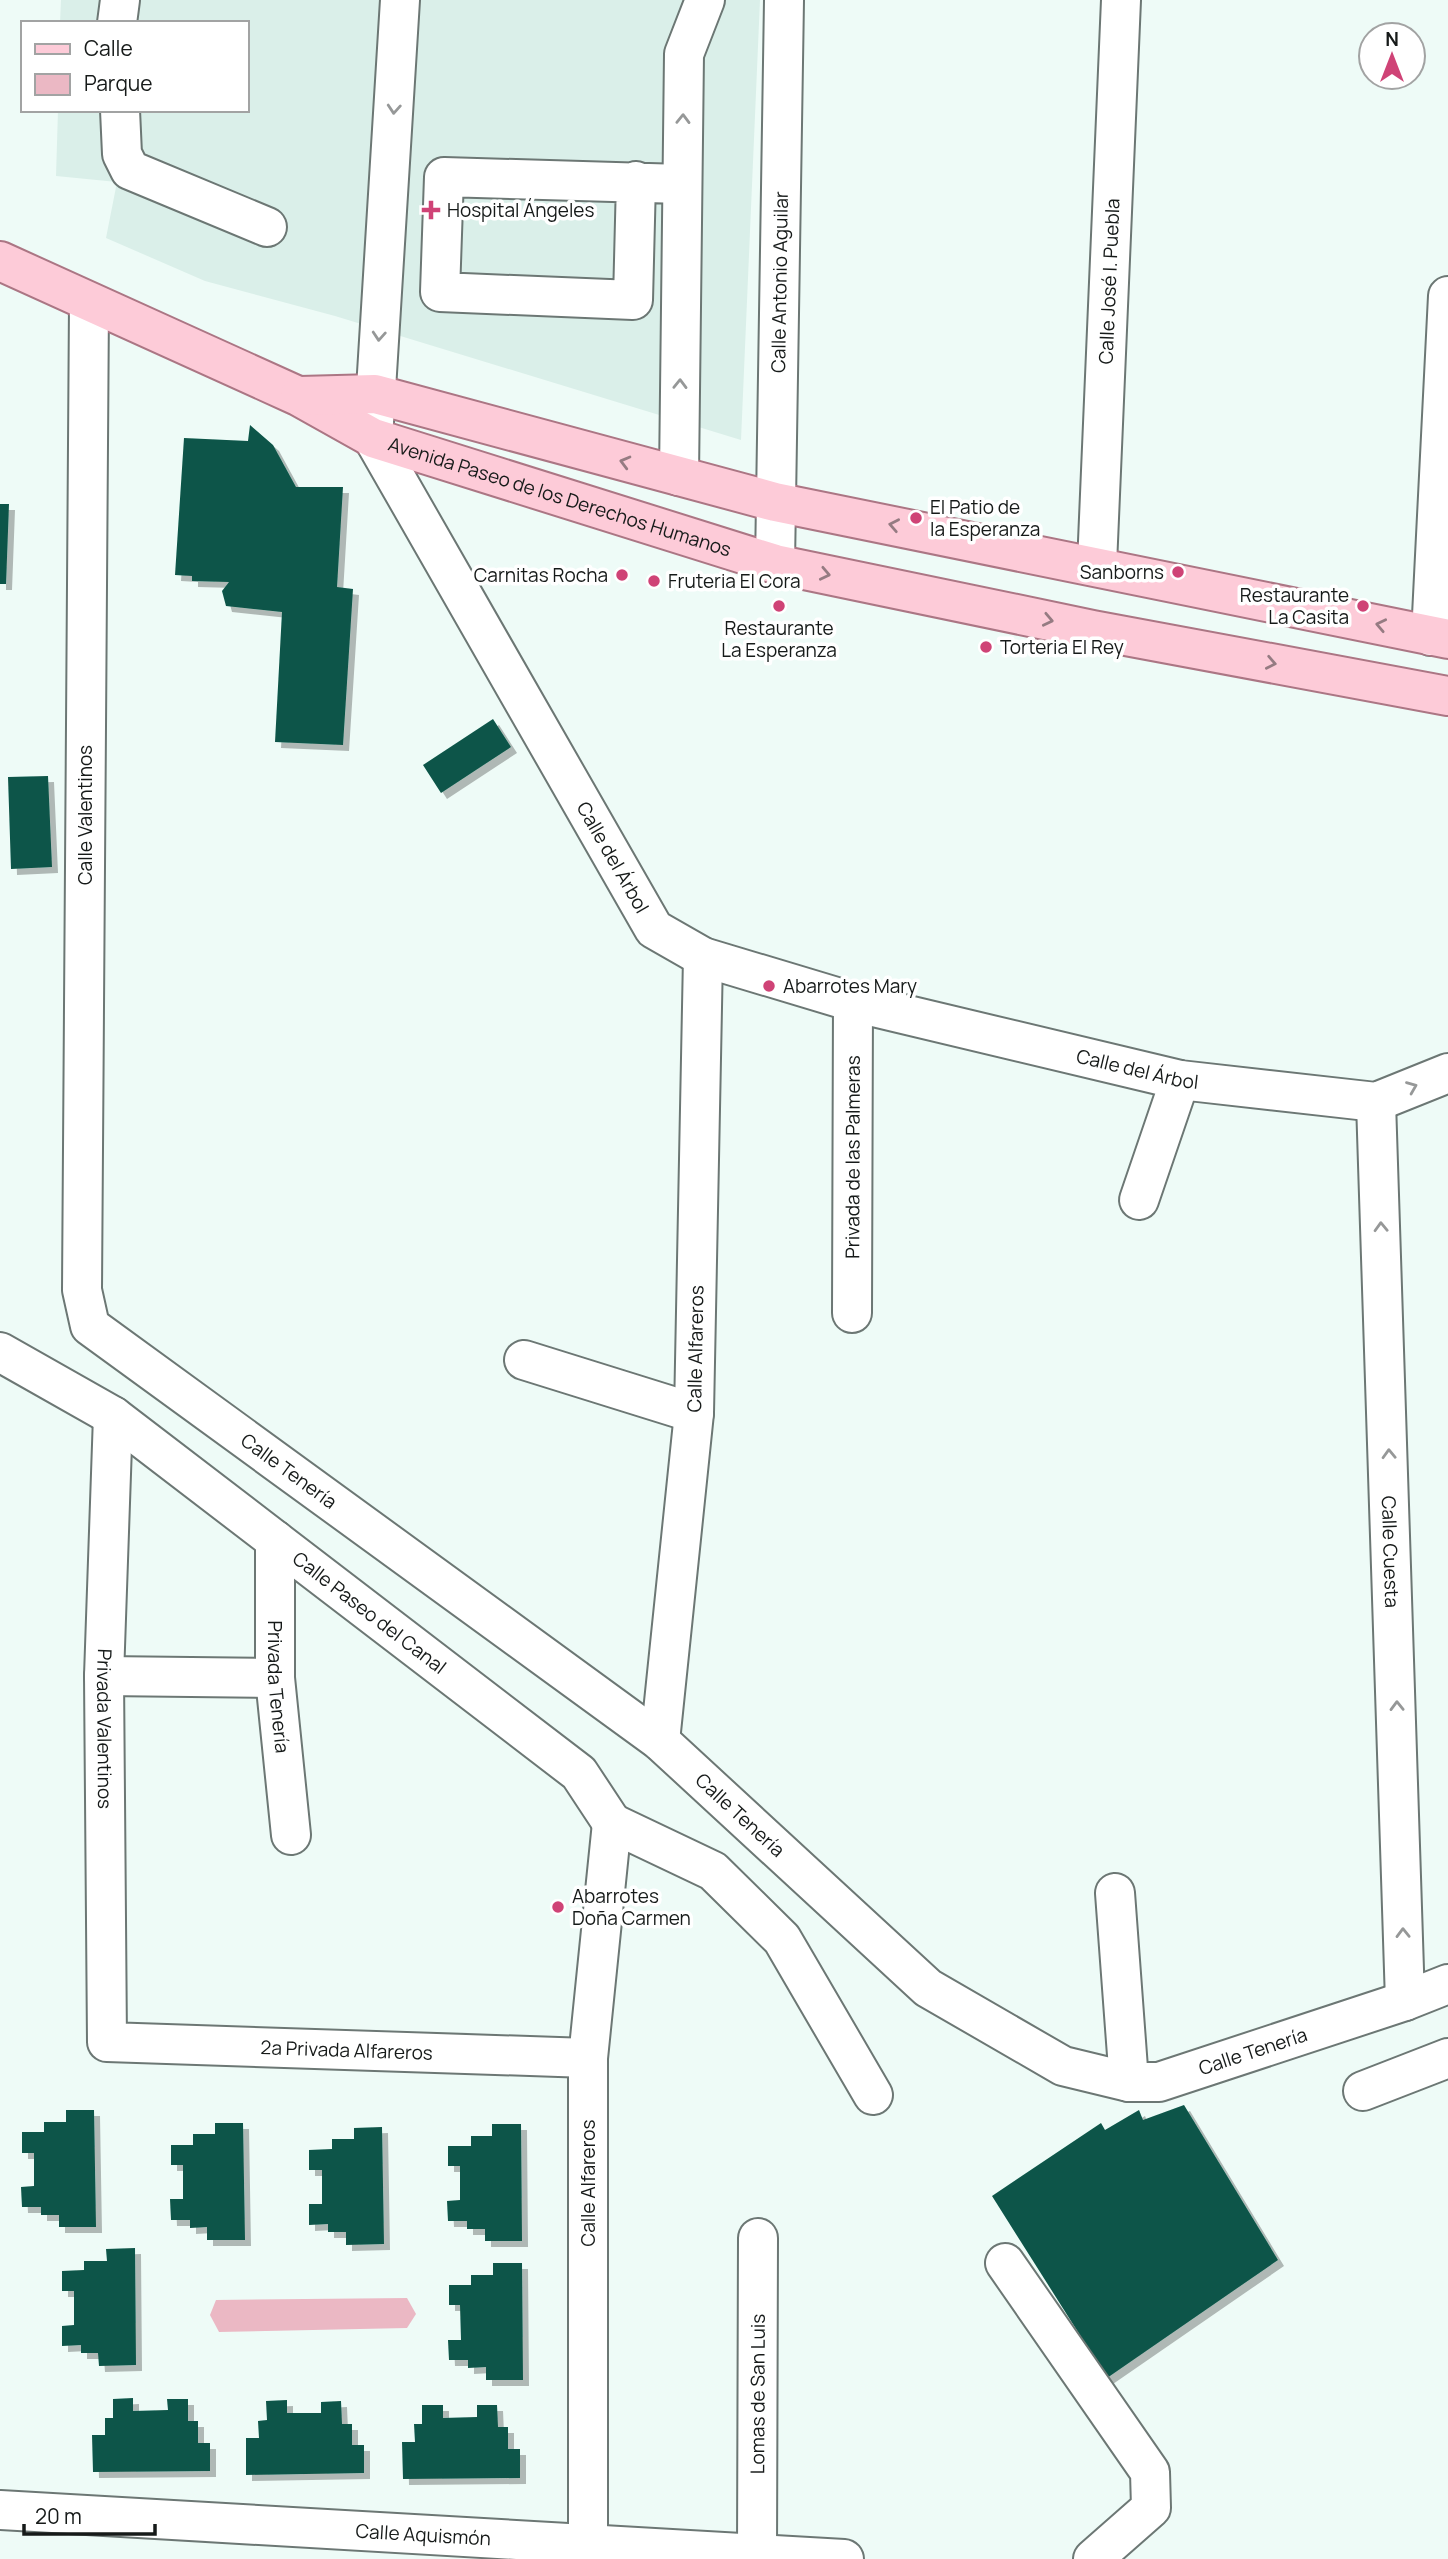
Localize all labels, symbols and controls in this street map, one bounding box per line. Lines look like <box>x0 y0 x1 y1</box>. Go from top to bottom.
legend <box>21 21 248 112</box>
north arrow <box>1357 21 1427 91</box>
text: N <box>1385 26 1399 52</box>
text: Calle <box>84 34 133 62</box>
text: Parque <box>84 69 153 97</box>
one-way arrow <box>387 103 402 114</box>
one-way arrow <box>675 113 691 124</box>
street label: Calle Antonio Aguilar <box>765 191 794 373</box>
place label: Hospital Ángeles <box>447 197 594 223</box>
street label: Calle José I. Puebla <box>1093 198 1126 365</box>
marker: Hospital Ángeles <box>421 200 441 220</box>
one-way arrow <box>372 330 387 341</box>
one-way arrow <box>672 378 688 388</box>
street label: Avenida Paseo de los Derechos Humanos <box>385 431 735 563</box>
one-way arrow <box>619 456 631 470</box>
place label: El Patio de la Esperanza <box>930 494 1040 542</box>
marker: El Patio de la Esperanza <box>908 510 924 526</box>
one-way arrow <box>888 519 900 534</box>
place label: Sanborns <box>1080 559 1164 585</box>
place label: Carnitas Rocha <box>474 562 608 588</box>
marker: Sanborns <box>1170 564 1186 580</box>
one-way arrow <box>819 566 831 581</box>
marker: Carnitas Rocha <box>614 567 630 583</box>
place label: Fruteria El Cora <box>668 568 801 594</box>
marker: Fruteria El Cora <box>646 573 662 589</box>
place label: Restaurante La Casita <box>1240 582 1349 630</box>
marker: Restaurante La Esperanza <box>771 598 787 614</box>
marker: Restaurante La Casita <box>1355 598 1371 614</box>
one-way arrow <box>1042 612 1054 627</box>
place label: Restaurante La Esperanza <box>721 615 837 663</box>
one-way arrow <box>1375 619 1387 634</box>
place label: Torteria El Rey <box>1000 634 1124 660</box>
marker: Torteria El Rey <box>978 639 994 655</box>
one-way arrow <box>1265 655 1277 670</box>
street label: Calle Valentinos <box>72 745 98 885</box>
street label: Calle del Árbol <box>571 797 655 918</box>
place label: Abarrotes Mary <box>783 973 917 999</box>
marker: Abarrotes Mary <box>761 978 777 994</box>
street label: Calle del Árbol <box>1074 1043 1200 1095</box>
street label: Privada de las Palmeras <box>839 1055 866 1259</box>
one-way arrow <box>1405 1082 1417 1096</box>
one-way arrow <box>1373 1221 1388 1232</box>
street label: Calle Alfareros <box>681 1285 710 1413</box>
street label: Calle Tenería <box>236 1427 342 1515</box>
one-way arrow <box>1381 1448 1396 1459</box>
street label: Calle Cuesta <box>1376 1495 1405 1608</box>
street label: Calle Paseo del Canal <box>287 1545 452 1680</box>
street label: Privada Tenería <box>262 1621 296 1754</box>
street label: Privada Valentinos <box>91 1648 118 1809</box>
one-way arrow <box>1389 1700 1405 1711</box>
street label: Calle Tenería <box>690 1767 790 1863</box>
place label: Abarrotes Doña Carmen <box>572 1883 691 1931</box>
marker: Abarrotes Doña Carmen <box>550 1899 566 1915</box>
one-way arrow <box>1395 1927 1411 1938</box>
street label: Calle Tenería <box>1195 2021 1310 2081</box>
street label: 2a Privada Alfareros <box>260 2034 433 2066</box>
street label: Calle Alfareros <box>575 2120 601 2246</box>
street label: Lomas de San Luis <box>744 2314 771 2474</box>
scale bar <box>24 2492 156 2536</box>
text: 20 m <box>35 2502 82 2530</box>
street label: Calle Aquismón <box>355 2518 492 2551</box>

